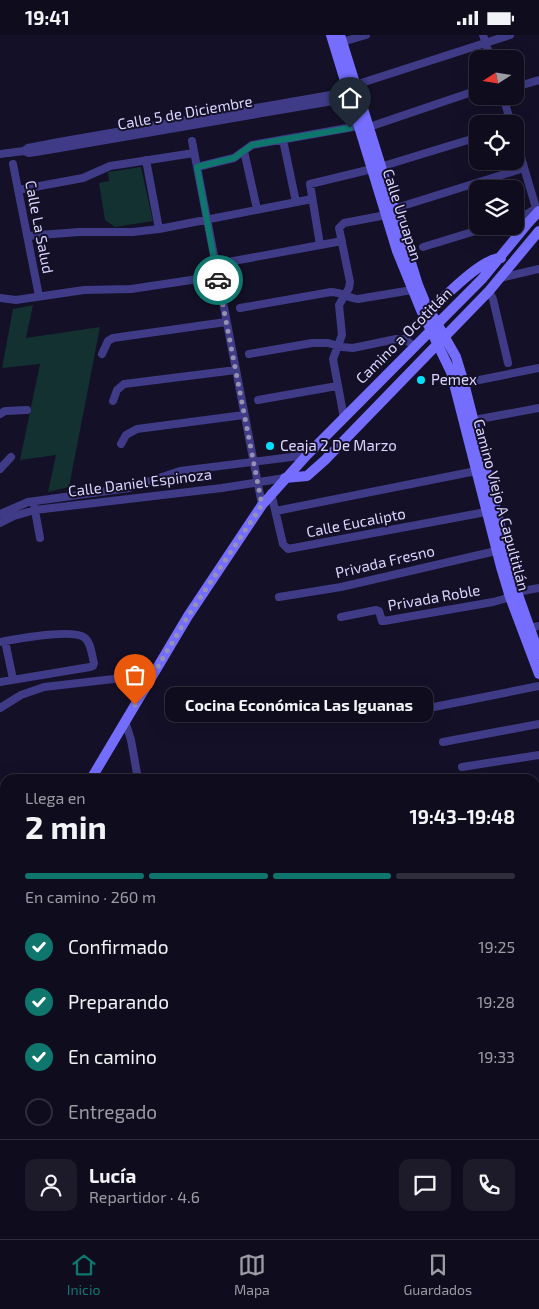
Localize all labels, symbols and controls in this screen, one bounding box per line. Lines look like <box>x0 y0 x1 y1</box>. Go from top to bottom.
text: 19:41 <box>25 6 70 29</box>
north arrow <box>469 50 524 105</box>
map controls <box>469 50 524 235</box>
pin <box>329 77 371 128</box>
icon: home <box>336 84 364 112</box>
street label: Calle 5 de Diciembre <box>116 91 254 133</box>
button: locate <box>469 115 524 170</box>
street label: Calle Uruapan <box>380 166 426 263</box>
street label: Calle La Salud <box>22 179 58 275</box>
button: layers <box>469 180 524 235</box>
courier <box>193 255 243 305</box>
icon: car <box>204 266 232 294</box>
street label: Camino a Ocotitlán <box>352 284 455 387</box>
place label: Pemex <box>431 370 477 388</box>
marker: Pemex <box>415 374 427 386</box>
street label: Camino Viejo A Capultitlán <box>469 417 534 593</box>
place label: Ceaja 2 De Marzo <box>280 436 397 455</box>
marker: Ceaja 2 De Marzo <box>264 440 276 452</box>
street label: Calle Daniel Espinoza <box>67 464 213 500</box>
street label: Calle Eucalipto <box>305 504 407 540</box>
street label: Privada Fresno <box>333 541 436 581</box>
street label: Privada Roble <box>386 580 482 614</box>
pin <box>114 654 156 705</box>
icon: bag <box>121 661 149 689</box>
callout: Cocina Económica Las Iguanas <box>165 687 432 723</box>
text: Cocina Económica Las Iguanas <box>185 695 413 714</box>
text: Llega en <box>25 788 86 807</box>
text: 19:43–19:48 <box>410 805 515 828</box>
text: 2 min <box>25 807 107 845</box>
text: En camino · 260 m <box>25 887 156 906</box>
icon: check <box>25 933 53 961</box>
text: Confirmado <box>68 935 169 958</box>
text: 19:25 <box>478 937 515 956</box>
icon: check <box>25 988 53 1016</box>
text: Preparando <box>68 990 169 1013</box>
text: 19:28 <box>477 992 515 1011</box>
icon: check <box>25 1043 53 1071</box>
text: En camino <box>68 1045 157 1068</box>
text: 19:33 <box>478 1047 515 1066</box>
text: Entregado <box>68 1100 157 1123</box>
button: person <box>25 1159 77 1211</box>
button: chat <box>399 1159 451 1211</box>
button: phone <box>463 1159 515 1211</box>
text: Lucía <box>89 1164 136 1187</box>
text: Repartidor · 4.6 <box>89 1187 200 1206</box>
tab: Inicio <box>67 1251 100 1298</box>
tab: Mapa <box>234 1251 270 1298</box>
tab: Guardados <box>403 1251 472 1298</box>

